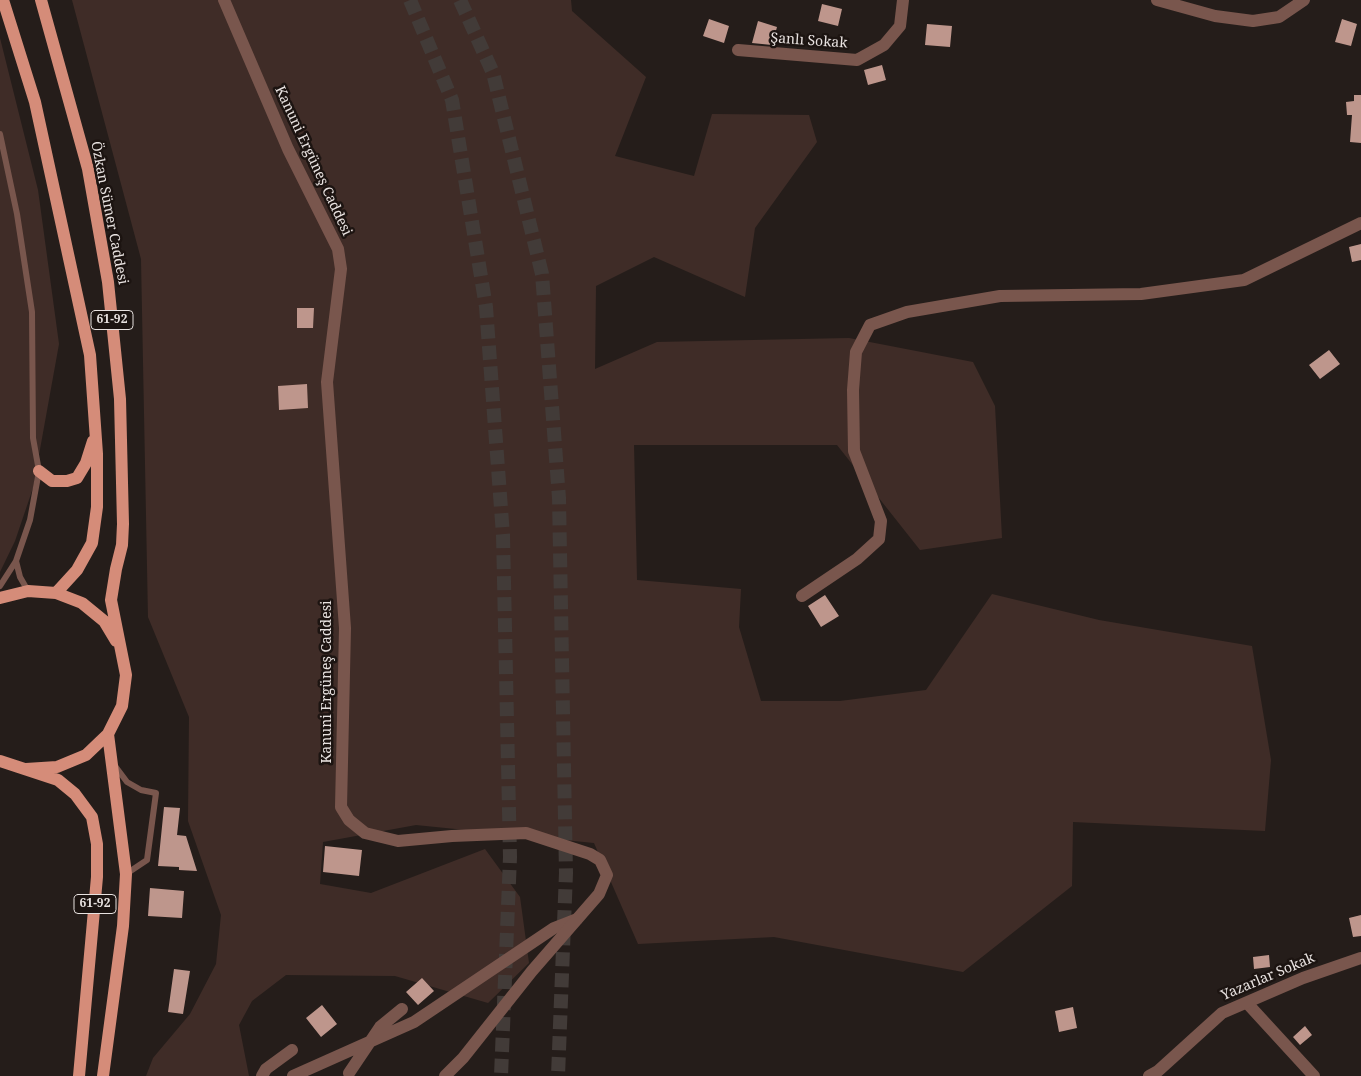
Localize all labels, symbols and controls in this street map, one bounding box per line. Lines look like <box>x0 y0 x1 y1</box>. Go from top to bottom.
street label: Şanlı Sokak <box>770 30 848 52</box>
street label: Kanuni Ergüneş Caddesi <box>271 84 355 238</box>
street label: Özkan Sümer Caddesi <box>87 140 131 286</box>
road number: 61-92 <box>91 310 133 330</box>
street label: Kanuni Ergüneş Caddesi <box>319 601 335 763</box>
road number: 61-92 <box>74 894 116 914</box>
street label: Yazarlar Sokak <box>1219 950 1317 1004</box>

